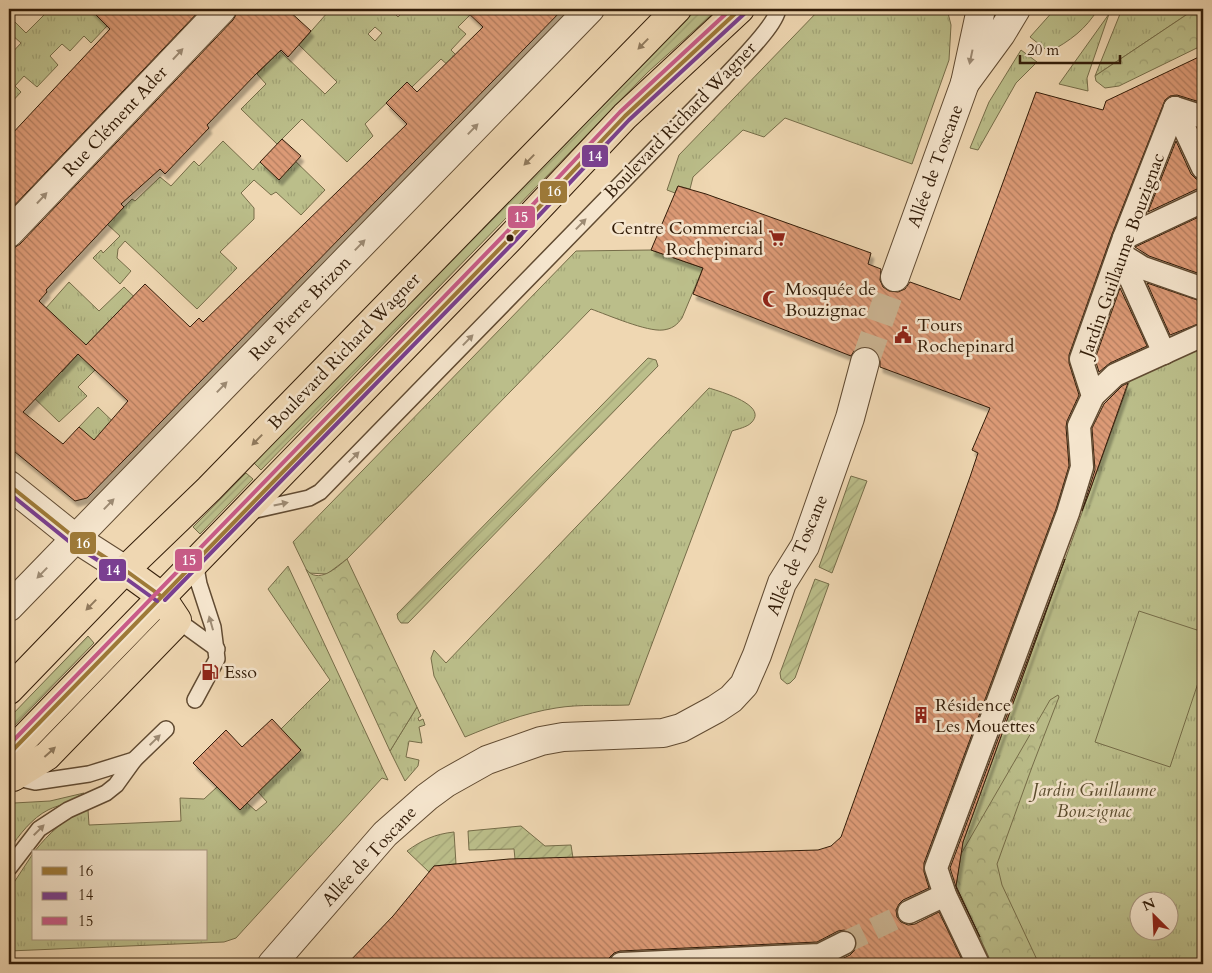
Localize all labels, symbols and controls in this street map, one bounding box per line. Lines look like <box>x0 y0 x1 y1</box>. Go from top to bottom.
scale bar <box>1020 32 1120 64</box>
street label: Boulevard Richard Wagner <box>599 36 762 204</box>
one-way arrow <box>637 37 649 49</box>
text: 20 m <box>1027 40 1059 60</box>
one-way arrow <box>172 49 184 61</box>
one-way arrow <box>967 49 975 64</box>
street label: Rue Clément Ader <box>57 60 174 182</box>
street label: Allée de Toscane <box>902 101 969 231</box>
one-way arrow <box>467 123 479 135</box>
line badge: 14 <box>581 144 609 168</box>
text: 14 <box>588 147 602 166</box>
street label: Jardin Guillaume Bouzignac <box>1073 150 1171 364</box>
one-way arrow <box>523 154 535 166</box>
line badge: 16 <box>539 180 568 204</box>
text: 16 <box>547 182 561 201</box>
one-way arrow <box>36 192 48 204</box>
line badge: 15 <box>507 205 536 229</box>
text: 15 <box>514 208 528 227</box>
place label: Centre Commercial Rochepinard <box>611 216 763 262</box>
one-way arrow <box>575 218 587 230</box>
supermarket icon: Centre Commercial Rochepinard <box>767 228 787 248</box>
unlabelled marker <box>505 233 515 243</box>
one-way arrow <box>354 240 366 252</box>
street label: Rue Pierre Brizon <box>244 250 358 366</box>
street label: Boulevard Richard Wagner <box>263 267 426 435</box>
place label: Mosquée de Bouzignac <box>785 277 876 323</box>
mosque icon: Mosquée de Bouzignac <box>761 289 781 309</box>
place label: Tours Rochepinard <box>917 313 1015 359</box>
public building icon: Tours Rochepinard <box>893 325 913 345</box>
one-way arrow <box>461 335 473 347</box>
one-way arrow <box>216 381 228 393</box>
one-way arrow <box>251 433 263 445</box>
one-way arrow <box>348 451 360 463</box>
street label: Allée de Toscane <box>761 491 834 619</box>
one-way arrow <box>103 498 115 510</box>
one-way arrow <box>274 500 289 508</box>
line badge: 16 <box>69 531 97 555</box>
text: 16 <box>76 534 90 553</box>
line badge: 15 <box>174 548 203 572</box>
text: 15 <box>182 551 196 570</box>
line badge: 14 <box>98 558 127 582</box>
text: 14 <box>106 561 120 580</box>
one-way arrow <box>36 566 48 578</box>
one-way arrow <box>85 598 97 610</box>
one-way arrow <box>207 615 215 630</box>
place label: Esso <box>224 660 257 685</box>
fuel station icon: Esso <box>200 662 220 682</box>
place label: Résidence Les Mouettes <box>935 693 1035 739</box>
building icon: Résidence Les Mouettes <box>911 705 931 725</box>
one-way arrow <box>149 734 161 746</box>
one-way arrow <box>44 747 56 758</box>
park label: Jardin Guillaume Bouzignac <box>1028 778 1157 824</box>
street label: Allée de Toscane <box>316 801 423 912</box>
one-way arrow <box>33 824 45 836</box>
legend <box>32 850 208 940</box>
text: 16 <box>78 861 94 881</box>
text: 14 <box>78 885 94 905</box>
north arrow <box>1130 890 1180 940</box>
text: N <box>1139 893 1158 916</box>
text: 15 <box>78 911 93 931</box>

